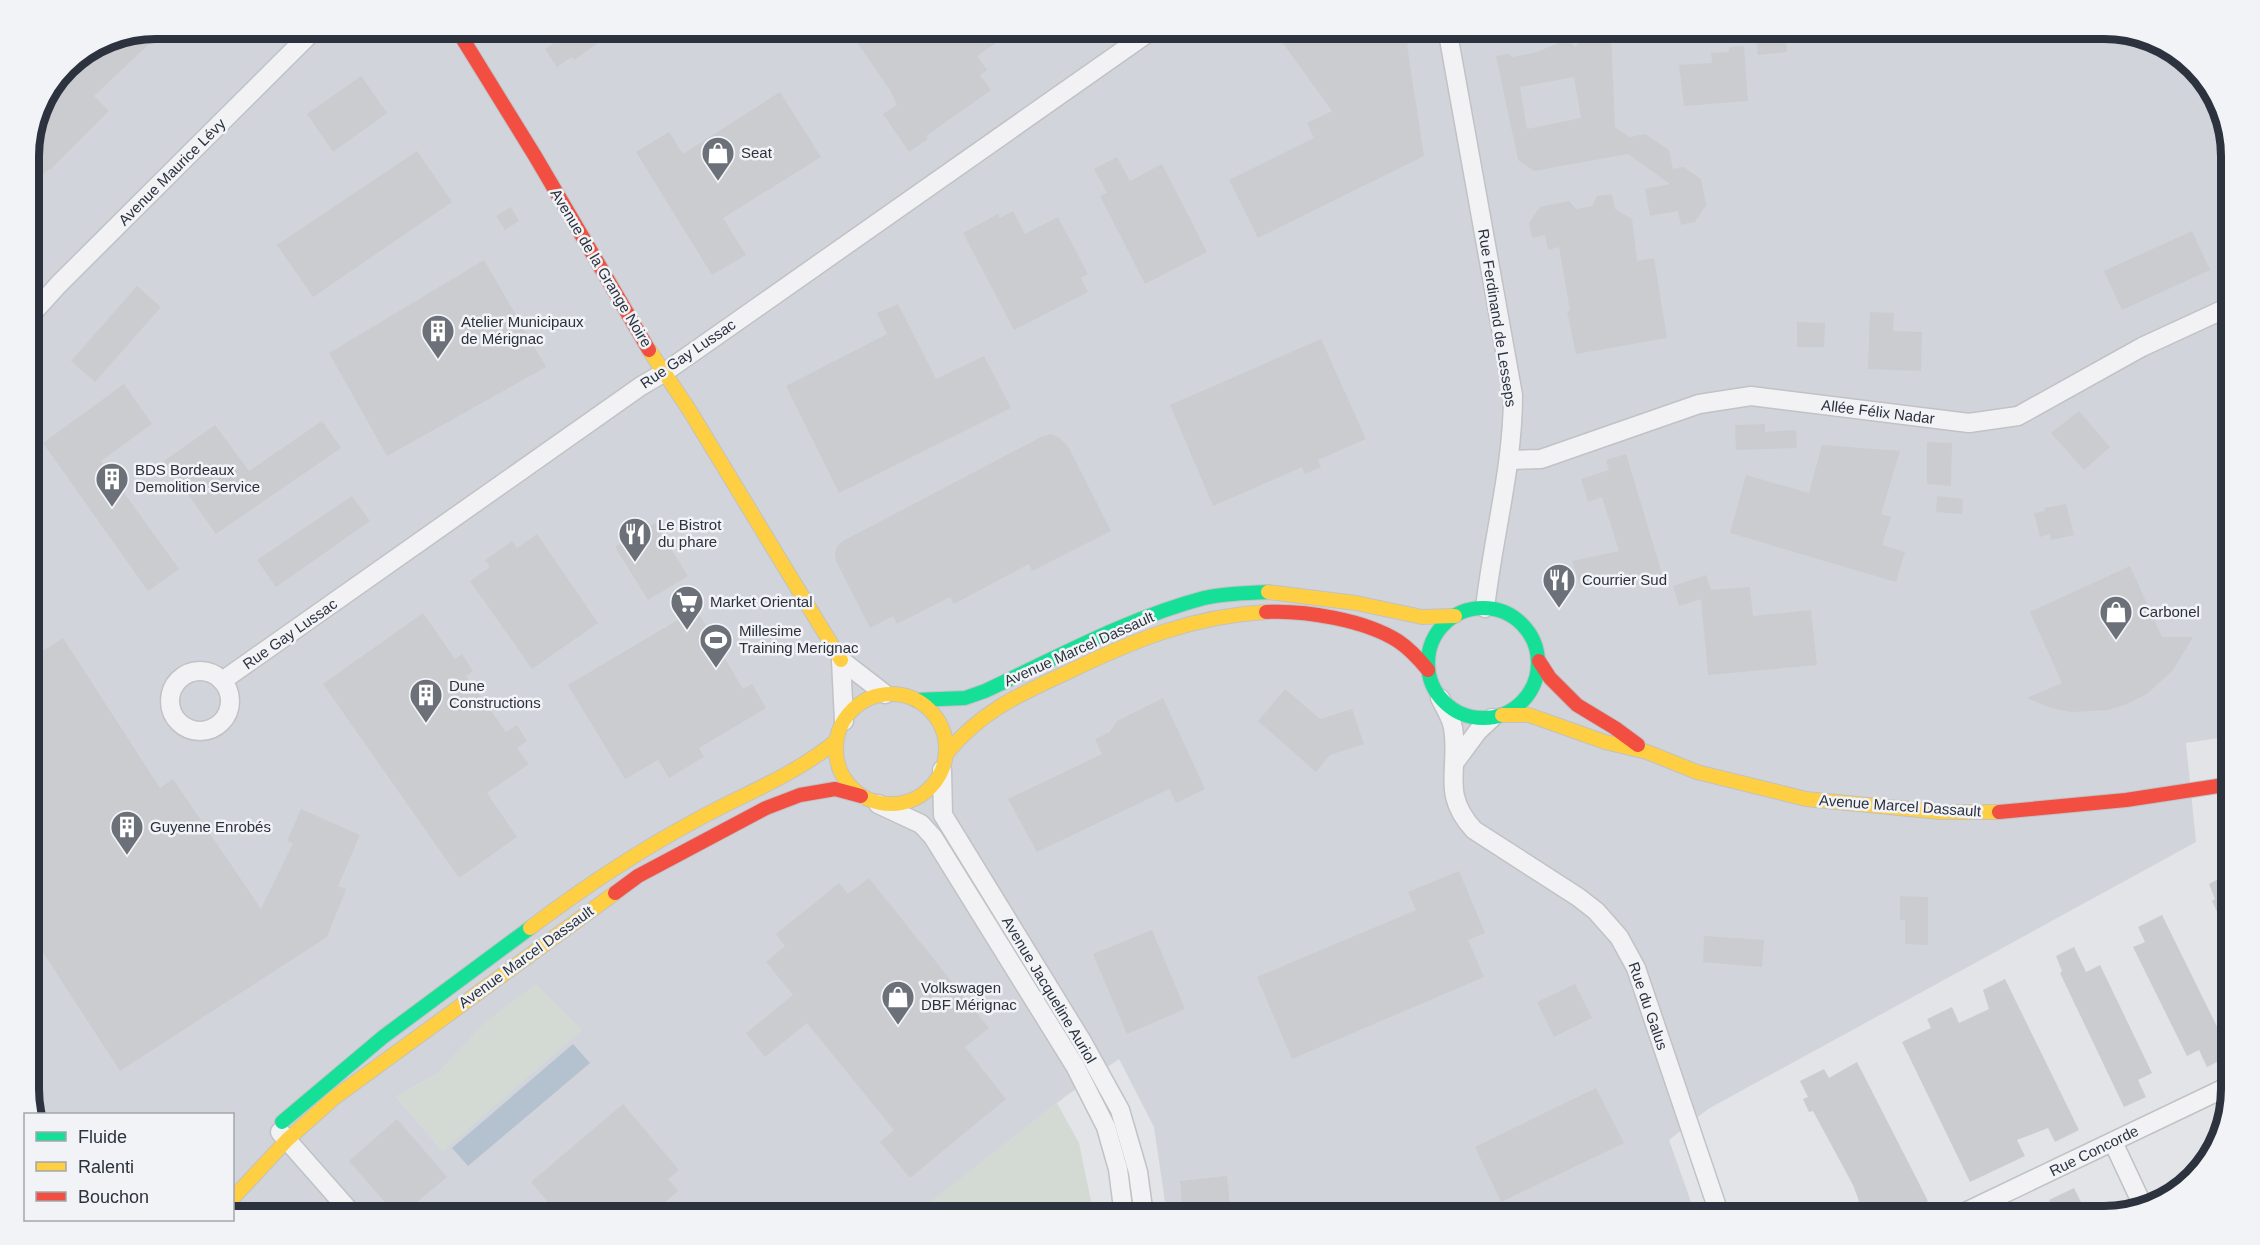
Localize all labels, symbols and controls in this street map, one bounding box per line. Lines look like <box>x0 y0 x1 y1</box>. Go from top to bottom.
street label: Avenue Maurice Lévy <box>115 114 229 229</box>
shop icon: Seat <box>700 135 736 182</box>
place label: Seat <box>741 144 773 161</box>
street label: Avenue de la Grange Noire <box>547 186 655 350</box>
street label: Rue Ferdinand de Lesseps <box>1475 228 1520 408</box>
building icon: Atelier Municipaux de Mérignac <box>420 313 456 360</box>
place label: Atelier Municipaux de Mérignac <box>461 313 584 347</box>
street label: Rue Gay Lussac <box>637 315 739 392</box>
street label: Allée Félix Nadar <box>1820 396 1936 427</box>
building icon: BDS Bordeaux Demolition Service <box>94 461 130 508</box>
place label: BDS Bordeaux Demolition Service <box>135 461 260 495</box>
restaurant icon: Le Bistrot du phare <box>617 516 653 563</box>
place label: Le Bistrot du phare <box>658 516 722 550</box>
restaurant icon: Courrier Sud <box>1541 562 1577 609</box>
place label: Courrier Sud <box>1582 571 1667 588</box>
supermarket icon: Market Oriental <box>669 584 705 631</box>
place label: Market Oriental <box>710 593 813 610</box>
shop icon: Carbonel <box>2098 594 2134 641</box>
street label: Rue Gay Lussac <box>239 595 340 672</box>
place label: Carbonel <box>2139 603 2200 620</box>
street label: Avenue Marcel Dassault <box>1001 607 1157 689</box>
sports icon: Millesime Training Merignac <box>698 622 734 669</box>
place label: Millesime Training Merignac <box>739 622 859 656</box>
building icon: Dune Constructions <box>408 677 444 724</box>
place label: Dune Constructions <box>449 677 541 711</box>
street label: Avenue Marcel Dassault <box>1818 791 1982 820</box>
building icon: Guyenne Enrobés <box>109 809 145 856</box>
place label: Guyenne Enrobés <box>150 818 271 835</box>
street label: Avenue Marcel Dassault <box>455 902 597 1011</box>
street label: Avenue Jacqueline Auriol <box>999 913 1100 1066</box>
street label: Rue du Galus <box>1626 960 1671 1052</box>
shop icon: Volkswagen DBF Mérignac <box>880 979 916 1026</box>
place label: Volkswagen DBF Mérignac <box>921 979 1017 1013</box>
legend <box>24 1113 234 1221</box>
street label: Rue Concorde <box>2047 1122 2141 1179</box>
text: Fluide <box>78 1127 127 1147</box>
text: Ralenti <box>78 1157 134 1177</box>
text: Bouchon <box>78 1187 149 1207</box>

